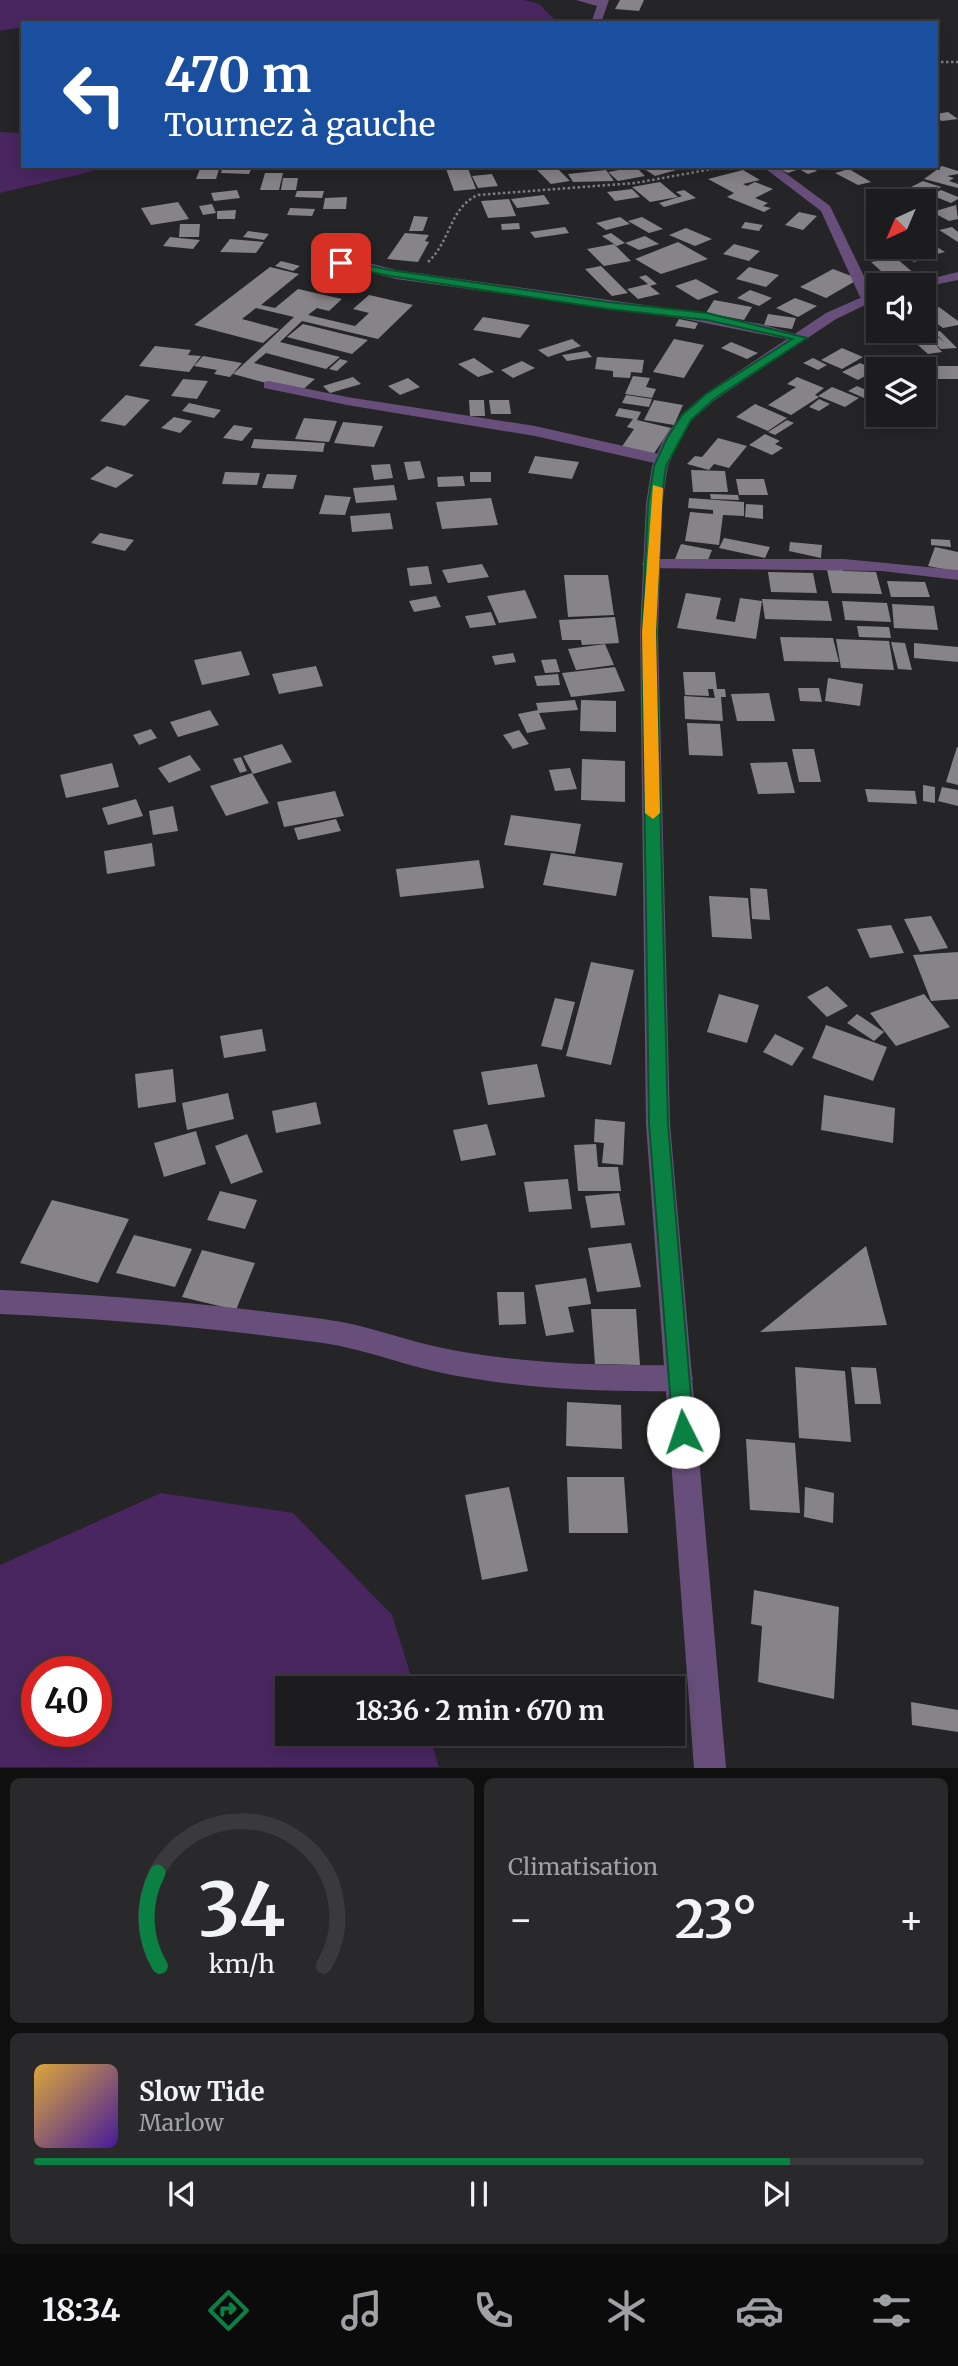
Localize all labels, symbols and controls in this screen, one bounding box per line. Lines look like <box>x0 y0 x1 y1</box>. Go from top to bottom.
text: 470 m <box>164 44 311 105</box>
icon: left <box>49 49 140 140</box>
text: Tournez à gauche <box>164 105 435 145</box>
north arrow <box>866 189 936 259</box>
map controls <box>866 189 936 427</box>
pin <box>311 233 371 293</box>
icon: arrive <box>322 244 360 282</box>
button: sound <box>866 273 936 343</box>
button: layers <box>866 357 936 427</box>
position arrow <box>646 1395 720 1469</box>
speed limit sign: 40 <box>21 1656 112 1747</box>
text: 18:36 · 2 min · 670 m <box>356 1694 604 1727</box>
text: Climatisation <box>508 1852 658 1881</box>
text: 34 <box>198 1865 286 1957</box>
text: 23° <box>675 1887 757 1952</box>
text: − <box>508 1896 533 1943</box>
text: + <box>899 1896 924 1943</box>
text: km/h <box>209 1948 275 1980</box>
text: Slow Tide <box>139 2075 265 2108</box>
text: Marlow <box>139 2108 224 2137</box>
icon: previous <box>163 2175 201 2213</box>
icon: pause <box>460 2175 498 2213</box>
icon: next <box>757 2175 795 2213</box>
icon: directions <box>204 2286 253 2335</box>
icon: music <box>337 2286 386 2335</box>
icon: phone <box>469 2286 518 2335</box>
icon: climate <box>602 2286 651 2335</box>
icon: car <box>735 2286 784 2335</box>
icon: filters <box>867 2286 916 2335</box>
text: 18:34 <box>42 2290 120 2330</box>

